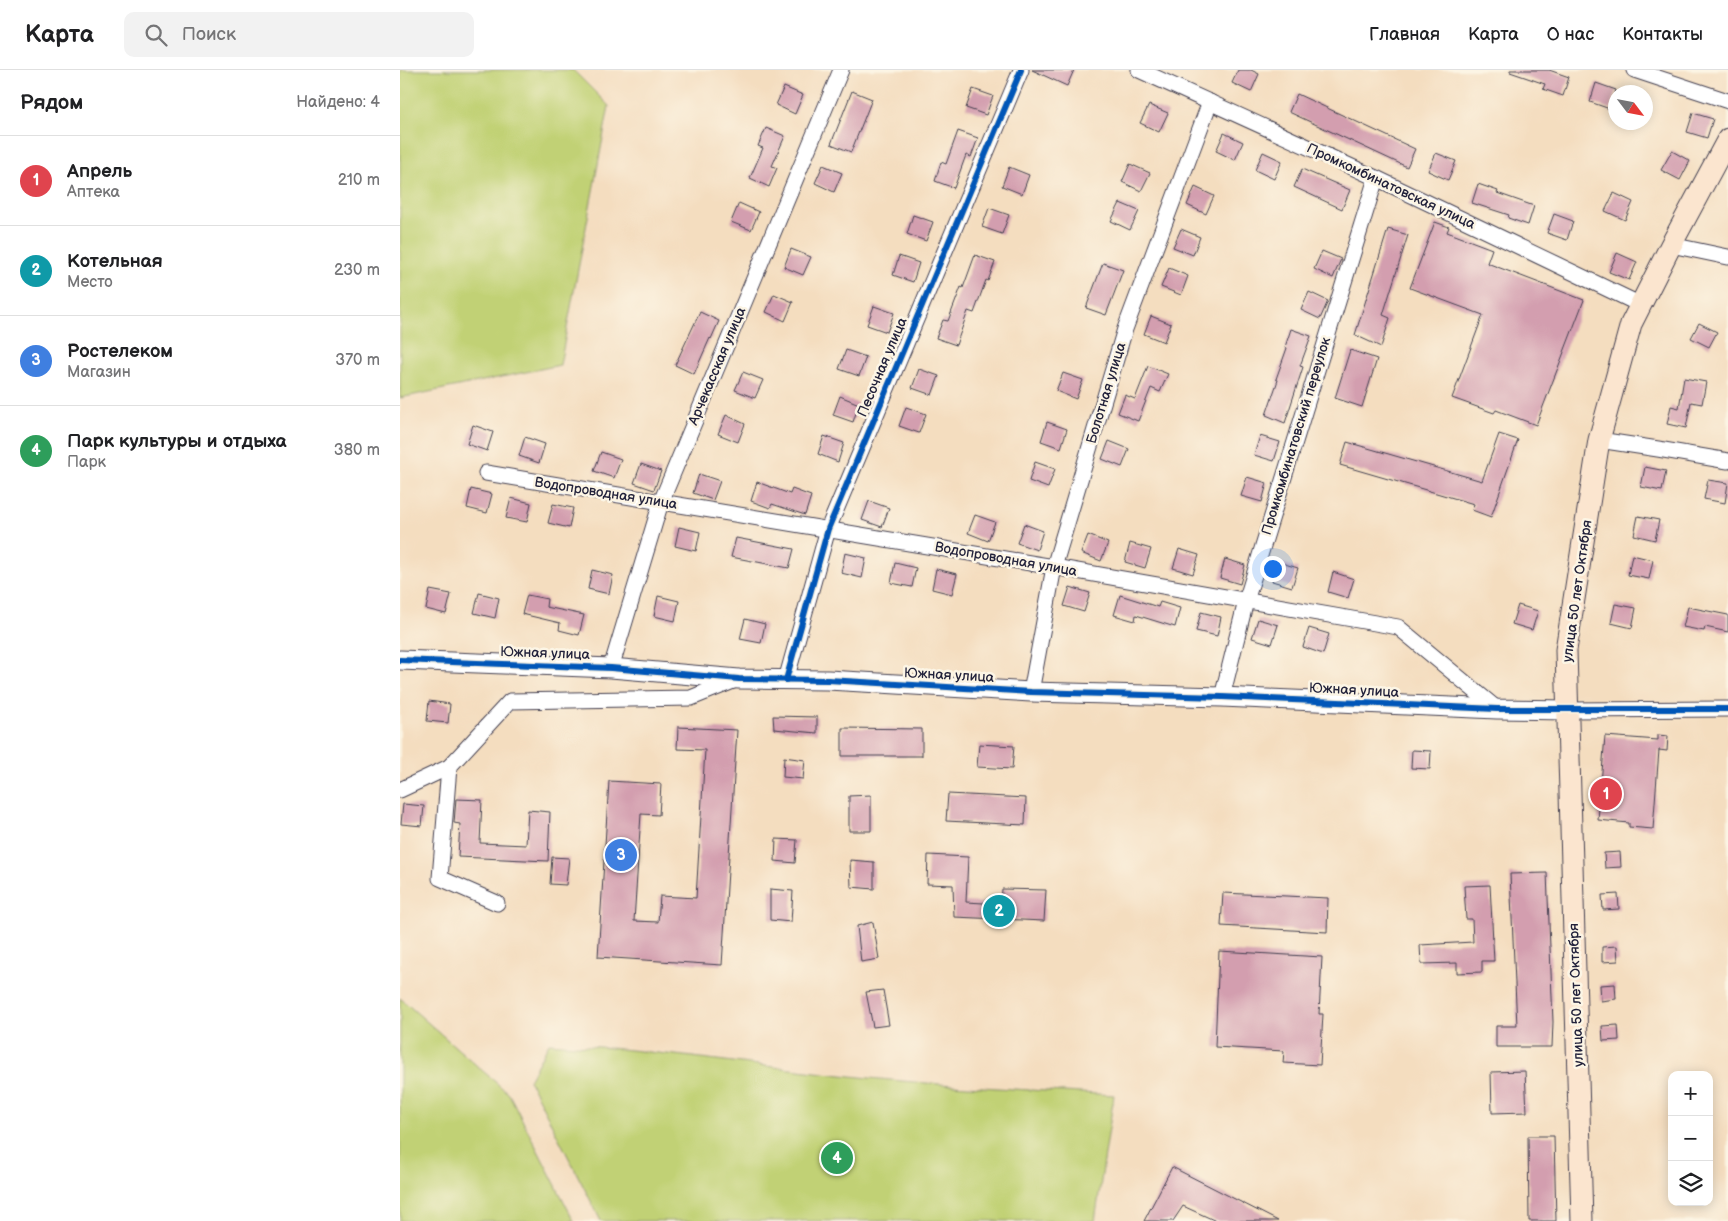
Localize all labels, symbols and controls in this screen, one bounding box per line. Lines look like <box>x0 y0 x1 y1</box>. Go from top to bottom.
search box <box>124 12 474 57</box>
text: Карта <box>25 20 94 49</box>
icon: search <box>142 21 170 49</box>
text: Поиск <box>182 23 236 46</box>
text: Главная <box>1369 24 1440 45</box>
text: Карта <box>1468 24 1519 45</box>
text: О нас <box>1547 24 1594 45</box>
text: Контакты <box>1622 24 1703 45</box>
north arrow <box>1608 85 1653 130</box>
text: Рядом <box>20 90 83 115</box>
text: Найдено: 4 <box>296 93 380 112</box>
street label: Промкомбинатовская улица <box>1304 139 1479 233</box>
text: Апрель <box>67 160 132 183</box>
text: 1 <box>33 171 39 190</box>
text: 210 m <box>338 171 380 190</box>
text: Аптека <box>67 183 120 202</box>
text: Котельная <box>67 250 163 273</box>
text: 2 <box>31 261 41 280</box>
text: 230 m <box>334 261 380 280</box>
text: Место <box>67 273 113 292</box>
street label: Арчекасская улица <box>684 304 750 428</box>
street label: Песочная улица <box>853 314 911 419</box>
street label: Промкомбинатовский переулок <box>1258 335 1334 537</box>
text: Ростелеком <box>67 340 173 363</box>
street label: Болотная улица <box>1083 340 1130 446</box>
text: 3 <box>31 351 41 370</box>
text: 370 m <box>335 351 380 370</box>
text: Магазин <box>67 363 131 382</box>
text: Парк культуры и отдыха <box>67 430 287 453</box>
text: 4 <box>31 441 41 460</box>
text: 380 m <box>334 441 380 460</box>
text: Парк <box>67 453 106 472</box>
street label: Водопроводная улица <box>533 473 679 513</box>
street label: улица 50 лет Октября <box>1559 518 1595 663</box>
street label: Водопроводная улица <box>934 538 1079 580</box>
your location <box>1260 556 1286 582</box>
street label: Южная улица <box>500 643 591 663</box>
street label: Южная улица <box>904 664 995 686</box>
street label: Южная улица <box>1309 679 1400 701</box>
pin: 1 <box>1590 775 1622 813</box>
pin: 3 <box>605 836 637 874</box>
pin: 2 <box>983 892 1015 930</box>
street label: улица 50 лет Октября <box>1565 923 1587 1067</box>
map controls <box>1668 1071 1713 1206</box>
button: + <box>1668 1071 1713 1116</box>
button: − <box>1668 1116 1713 1161</box>
pin: 4 <box>821 1139 853 1177</box>
button: layers <box>1668 1161 1713 1206</box>

